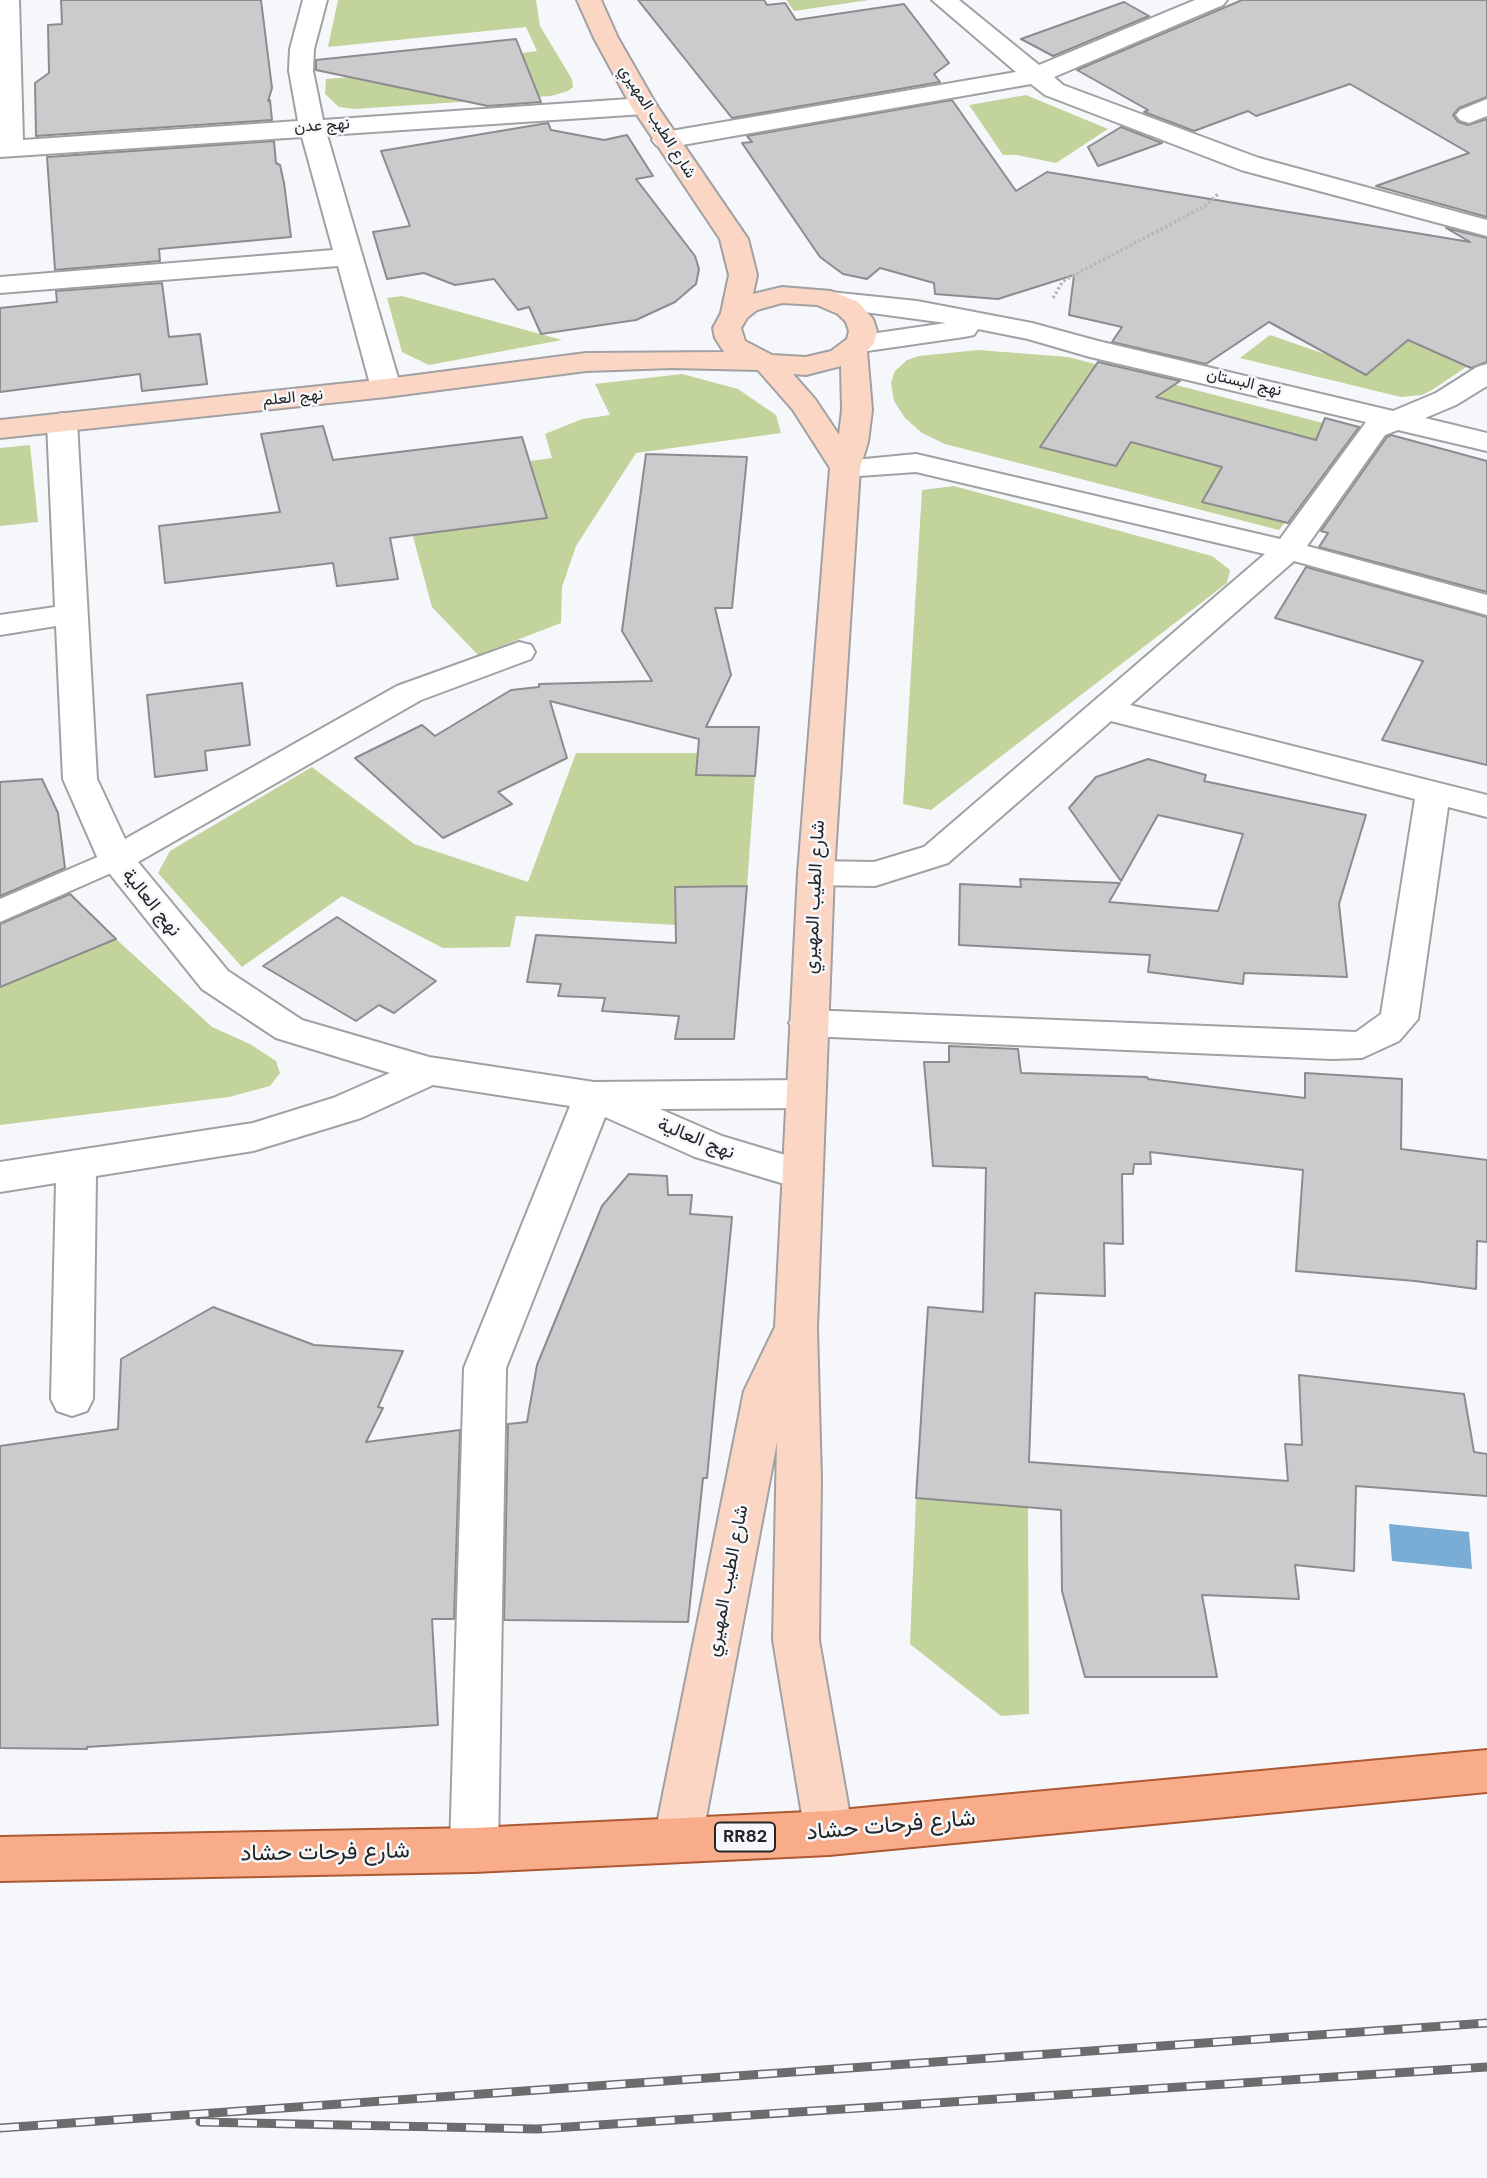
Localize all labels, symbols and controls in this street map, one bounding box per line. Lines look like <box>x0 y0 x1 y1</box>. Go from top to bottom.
street label: شارع الطيب المهيري <box>614 62 700 182</box>
street label: نهج عدن <box>294 114 350 138</box>
street label: نهج البستان <box>1205 365 1283 401</box>
street label: نهج العلم <box>262 385 324 411</box>
street label: شارع الطيب المهيري <box>800 819 830 975</box>
street label: نهج العالية <box>117 864 185 942</box>
street label: نهج العالية <box>654 1113 738 1165</box>
street label: شارع الطيب المهيري <box>702 1503 754 1659</box>
street label: شارع فرحات حشاد <box>805 1805 977 1847</box>
road number: RR82 <box>715 1823 775 1852</box>
street label: شارع فرحات حشاد <box>240 1838 410 1868</box>

